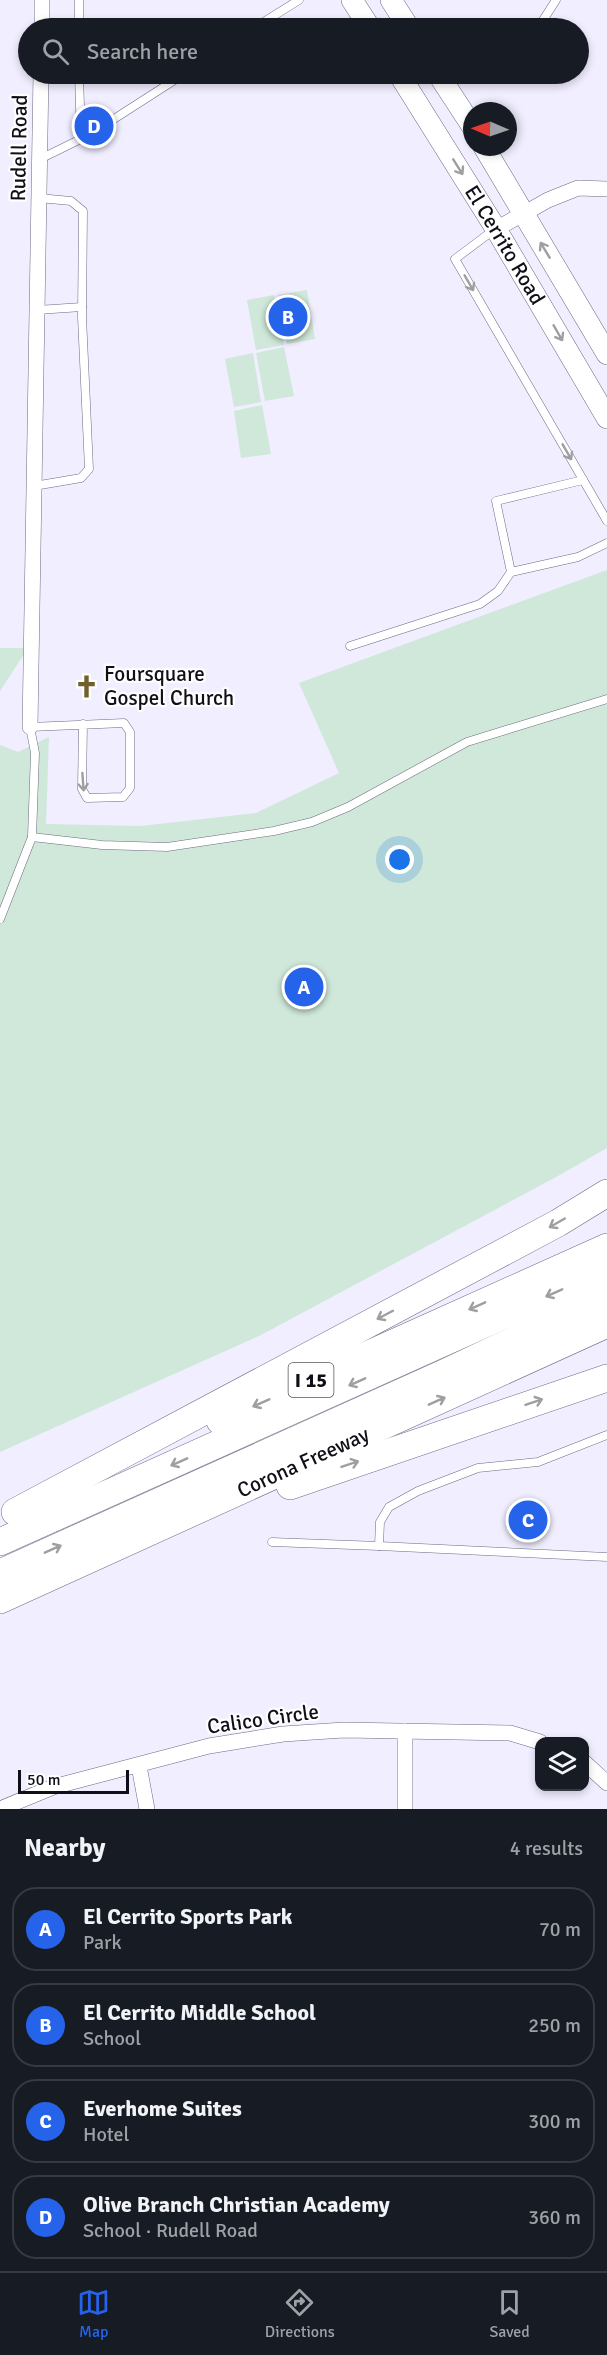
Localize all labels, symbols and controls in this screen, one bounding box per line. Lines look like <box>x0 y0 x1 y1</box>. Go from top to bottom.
search box <box>18 18 589 84</box>
icon: search <box>39 35 72 68</box>
text: Search here <box>87 38 198 65</box>
street label: Rudell Road <box>5 94 33 202</box>
north arrow <box>463 102 517 156</box>
pin: D <box>74 104 113 148</box>
one-way arrow <box>451 159 464 176</box>
street label: El Cerrito Road <box>459 180 551 309</box>
one-way arrow <box>538 242 550 259</box>
one-way arrow <box>463 274 475 291</box>
pin: B <box>268 294 308 340</box>
one-way arrow <box>552 325 564 342</box>
one-way arrow <box>561 443 573 460</box>
place label: Foursquare Gospel Church <box>104 661 234 711</box>
church icon: Foursquare Gospel Church <box>73 673 99 699</box>
one-way arrow <box>78 772 89 791</box>
your location <box>385 845 414 874</box>
pin: A <box>284 964 324 1010</box>
one-way arrow <box>549 1217 566 1229</box>
one-way arrow <box>545 1288 563 1300</box>
one-way arrow <box>469 1300 487 1312</box>
one-way arrow <box>377 1309 394 1321</box>
road number: I 15 <box>288 1363 334 1397</box>
one-way arrow <box>348 1377 366 1389</box>
one-way arrow <box>427 1394 445 1406</box>
one-way arrow <box>524 1396 543 1407</box>
one-way arrow <box>252 1398 271 1409</box>
street label: Corona Freeway <box>233 1421 373 1503</box>
one-way arrow <box>170 1458 188 1469</box>
one-way arrow <box>340 1458 359 1469</box>
pin: C <box>508 1498 548 1543</box>
one-way arrow <box>44 1543 62 1554</box>
street label: Calico Circle <box>206 1698 320 1740</box>
map controls <box>535 1737 589 1791</box>
button: layers <box>535 1737 589 1791</box>
scale bar <box>18 1767 129 1794</box>
text: 50 m <box>27 1770 61 1790</box>
text: Nearby <box>24 1832 105 1864</box>
text: 4 results <box>510 1836 583 1861</box>
text: El Cerrito Sports Park <box>83 1903 292 1930</box>
text: A <box>39 1917 52 1942</box>
text: 70 m <box>539 1917 581 1942</box>
text: Park <box>83 1930 121 1955</box>
text: El Cerrito Middle School <box>83 1999 316 2026</box>
text: B <box>39 2013 52 2038</box>
text: 250 m <box>528 2013 581 2038</box>
text: School <box>83 2026 141 2051</box>
text: Everhome Suites <box>83 2095 242 2122</box>
text: C <box>39 2109 52 2134</box>
text: 300 m <box>528 2109 581 2134</box>
text: Hotel <box>83 2122 129 2147</box>
text: Olive Branch Christian Academy <box>83 2191 390 2218</box>
text: D <box>39 2205 52 2230</box>
text: 360 m <box>528 2205 581 2230</box>
text: School · Rudell Road <box>83 2218 258 2243</box>
tab: Map <box>77 2286 110 2342</box>
tab: Directions <box>265 2286 335 2342</box>
tab: Saved <box>489 2286 530 2342</box>

